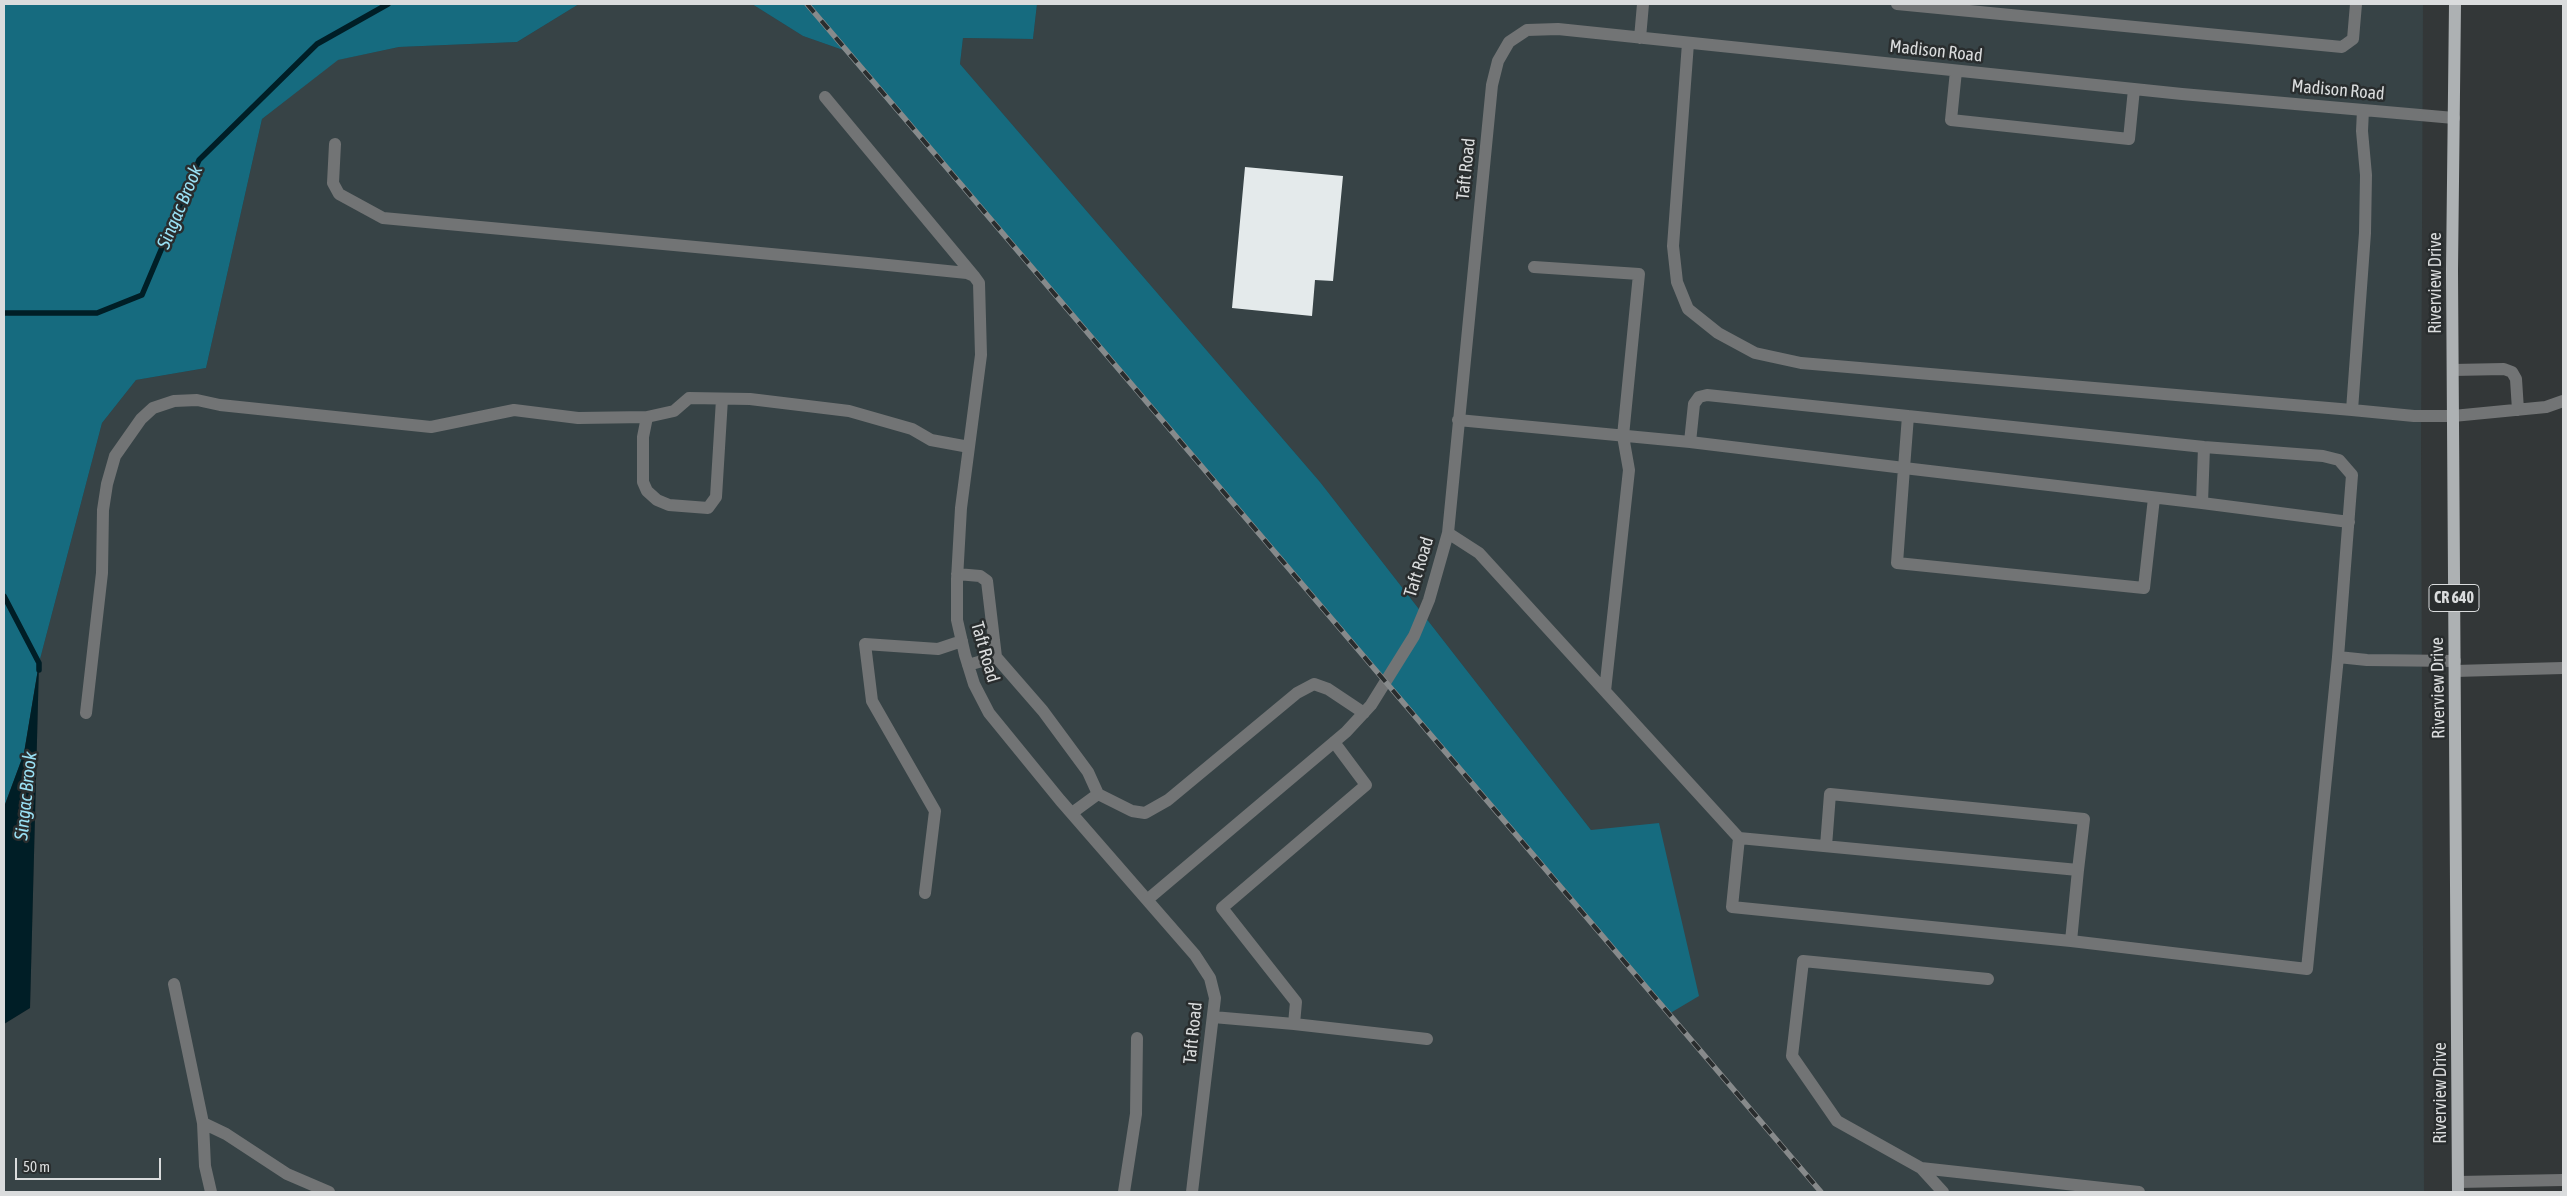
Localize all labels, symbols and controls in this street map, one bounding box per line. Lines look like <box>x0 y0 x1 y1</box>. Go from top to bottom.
street label: Madison Road <box>1888 35 1984 67</box>
street label: Madison Road <box>2290 75 2386 105</box>
street label: Taft Road <box>1452 137 1480 201</box>
water label: Singac Brook <box>152 162 208 252</box>
street label: Riverview Drive <box>2424 232 2446 334</box>
street label: Taft Road <box>1400 534 1438 600</box>
road number: CR 640 <box>2429 584 2479 612</box>
street label: Taft Road <box>966 619 1004 685</box>
street label: Riverview Drive <box>2426 637 2450 739</box>
water label: Singac Brook <box>10 751 42 841</box>
street label: Taft Road <box>1179 1001 1207 1065</box>
street label: Riverview Drive <box>2429 1042 2451 1144</box>
scale bar <box>18 1148 164 1180</box>
text: 50 m <box>23 1158 50 1175</box>

